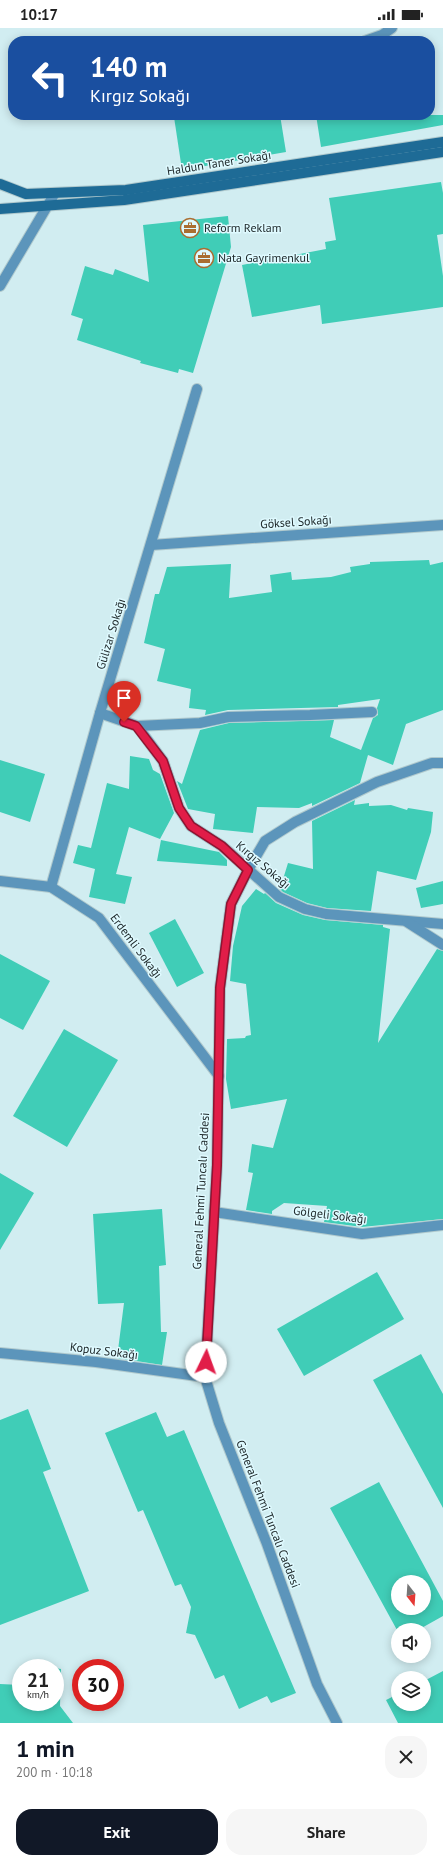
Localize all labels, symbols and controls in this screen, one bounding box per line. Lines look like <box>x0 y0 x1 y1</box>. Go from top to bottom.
text: 10:17 <box>20 5 58 24</box>
text: 140 m <box>90 48 167 85</box>
icon: left <box>24 52 76 104</box>
text: Kırgız Sokağı <box>90 84 190 107</box>
street label: Haldun Taner Sokağı <box>166 147 272 178</box>
office icon: Reform Reklam <box>179 217 201 239</box>
place label: Reform Reklam <box>204 220 281 235</box>
office icon: Nata Gayrimenkul <box>193 247 215 269</box>
place label: Nata Gayrimenkul <box>218 250 310 265</box>
street label: Göksel Sokağı <box>260 512 332 531</box>
street label: Gülizar Sokağı <box>93 597 128 671</box>
pin <box>107 681 141 722</box>
icon: arrive <box>113 687 135 709</box>
street label: Kırgız Sokağı <box>233 837 294 892</box>
street label: Erdemli Sokağı <box>107 910 166 981</box>
street label: General Fehmi Tuncalı Caddesi <box>189 1112 212 1270</box>
street label: Gölgeli Sokağı <box>292 1203 368 1226</box>
street label: Kopuz Sokağı <box>69 1339 139 1362</box>
position arrow <box>185 1341 227 1383</box>
street label: General Fehmi Tuncalı Caddesi <box>233 1438 304 1590</box>
north arrow <box>391 1575 431 1615</box>
map controls <box>391 1575 431 1711</box>
button: sound <box>391 1623 431 1663</box>
speed limit sign: 30 <box>72 1659 124 1711</box>
text: 21 <box>27 1667 49 1693</box>
button: layers <box>391 1671 431 1711</box>
text: km/h <box>27 1688 49 1701</box>
text: 1 min <box>16 1733 75 1764</box>
button: close <box>385 1736 427 1778</box>
text: 200 m · 10:18 <box>16 1764 93 1781</box>
button: Exit <box>16 1809 218 1855</box>
button: Share <box>226 1809 427 1855</box>

